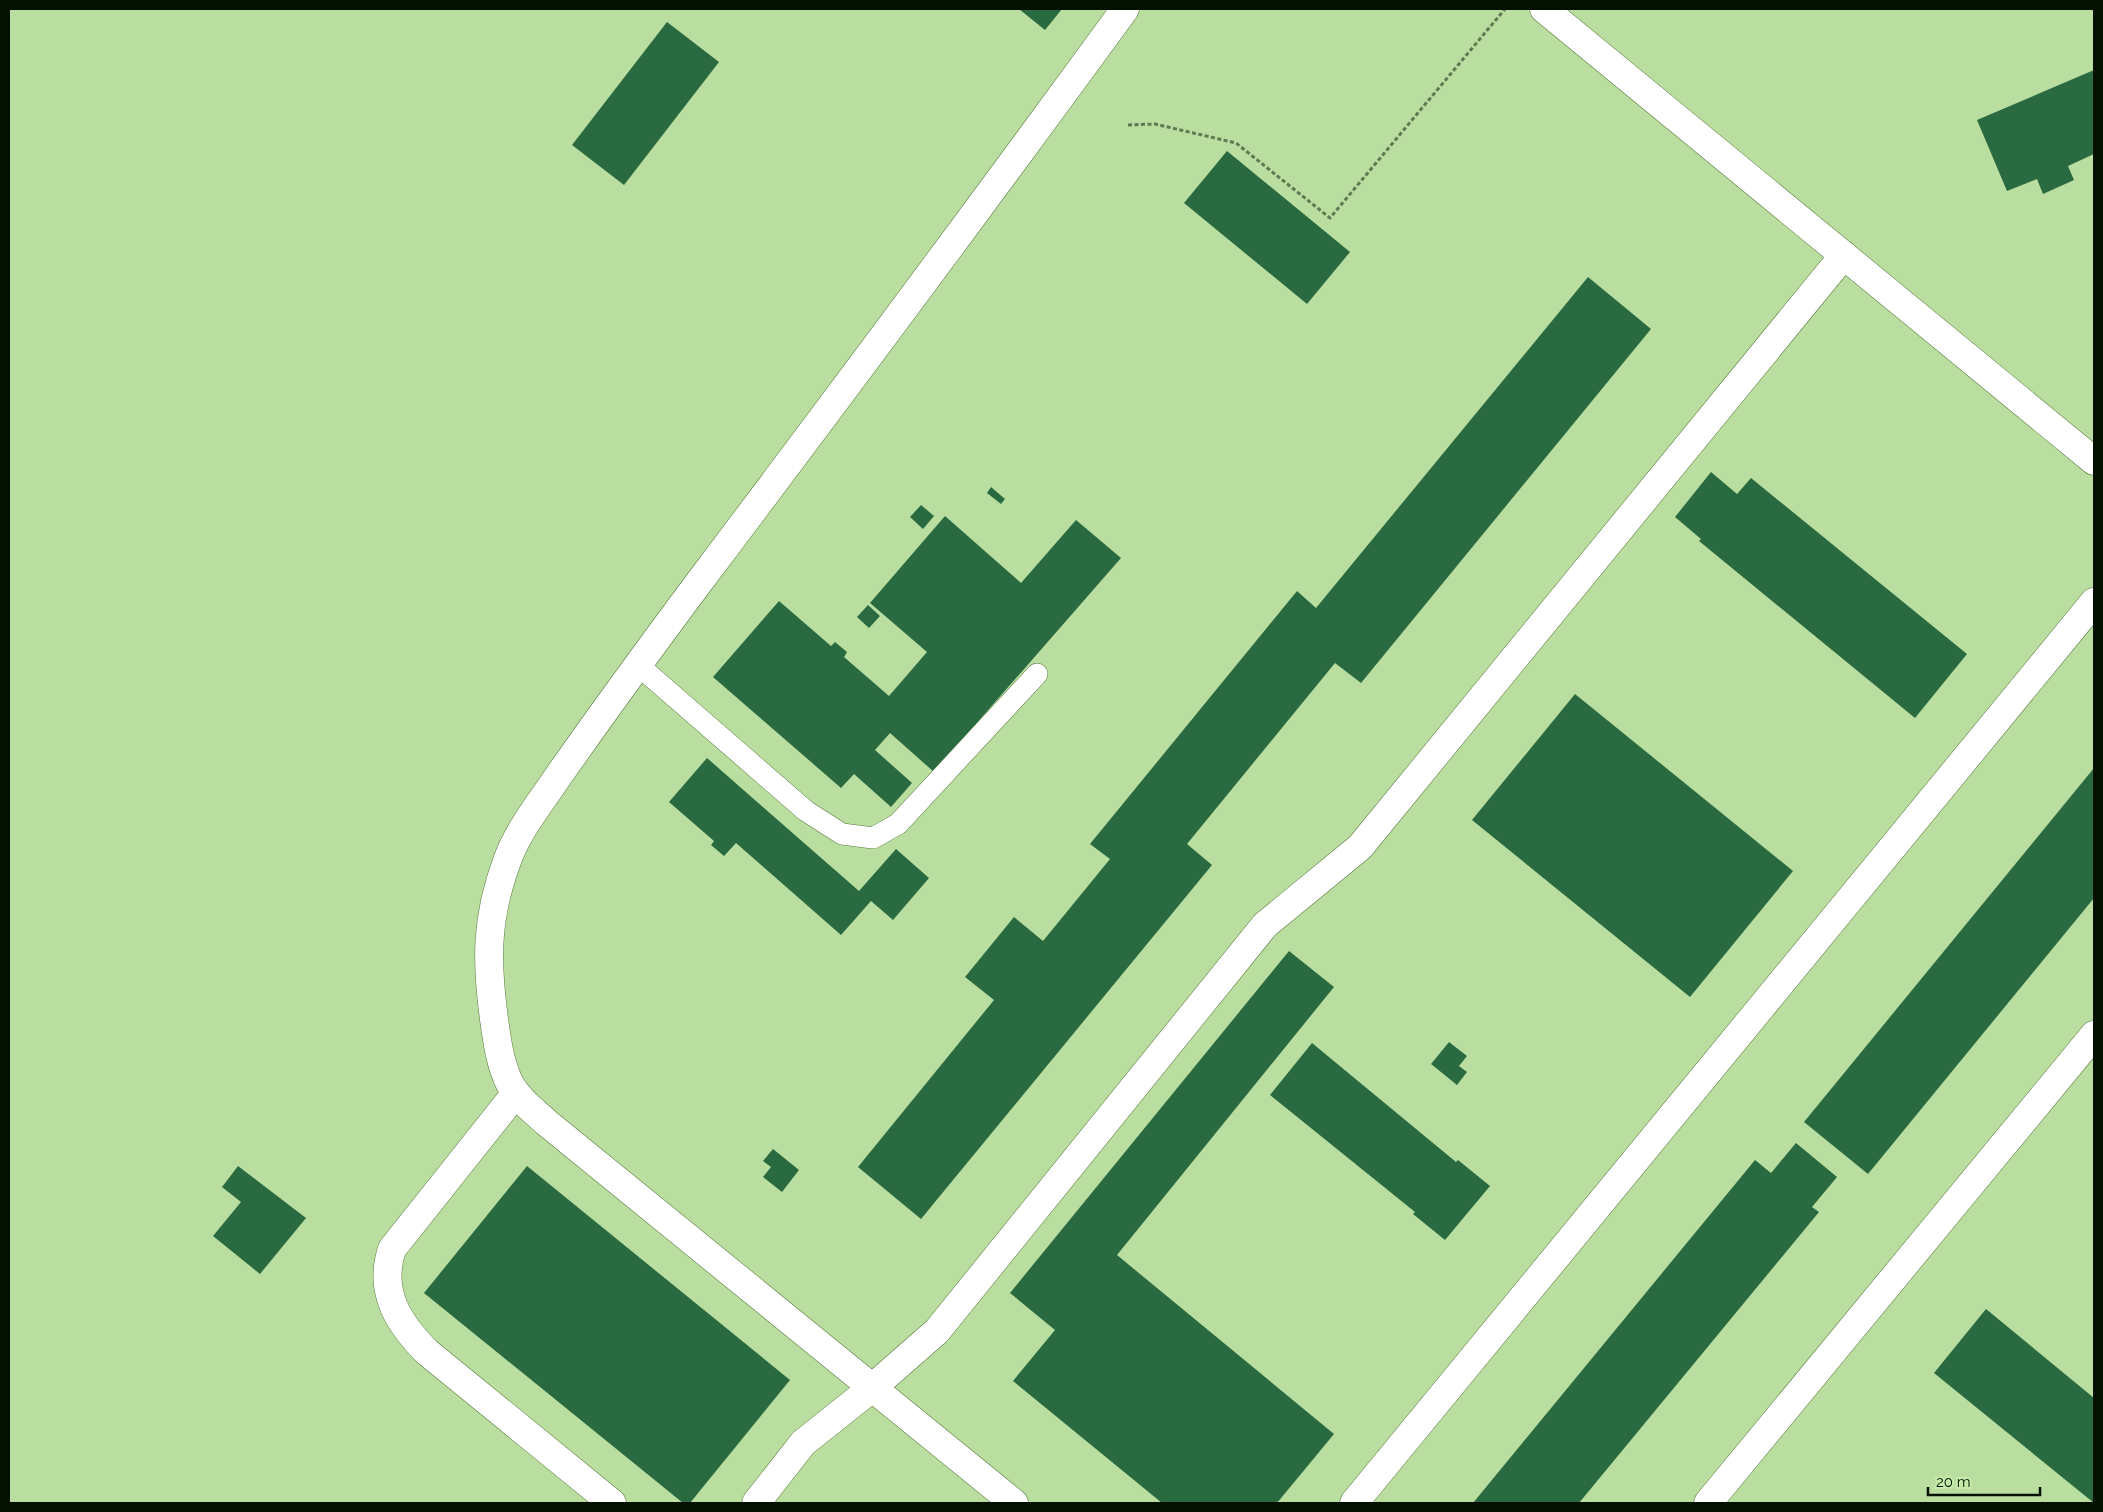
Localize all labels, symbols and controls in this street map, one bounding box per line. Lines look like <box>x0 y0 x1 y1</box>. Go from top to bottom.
scale bar <box>1928 1464 2040 1496</box>
text: 20 m <box>1936 1473 1971 1491</box>

